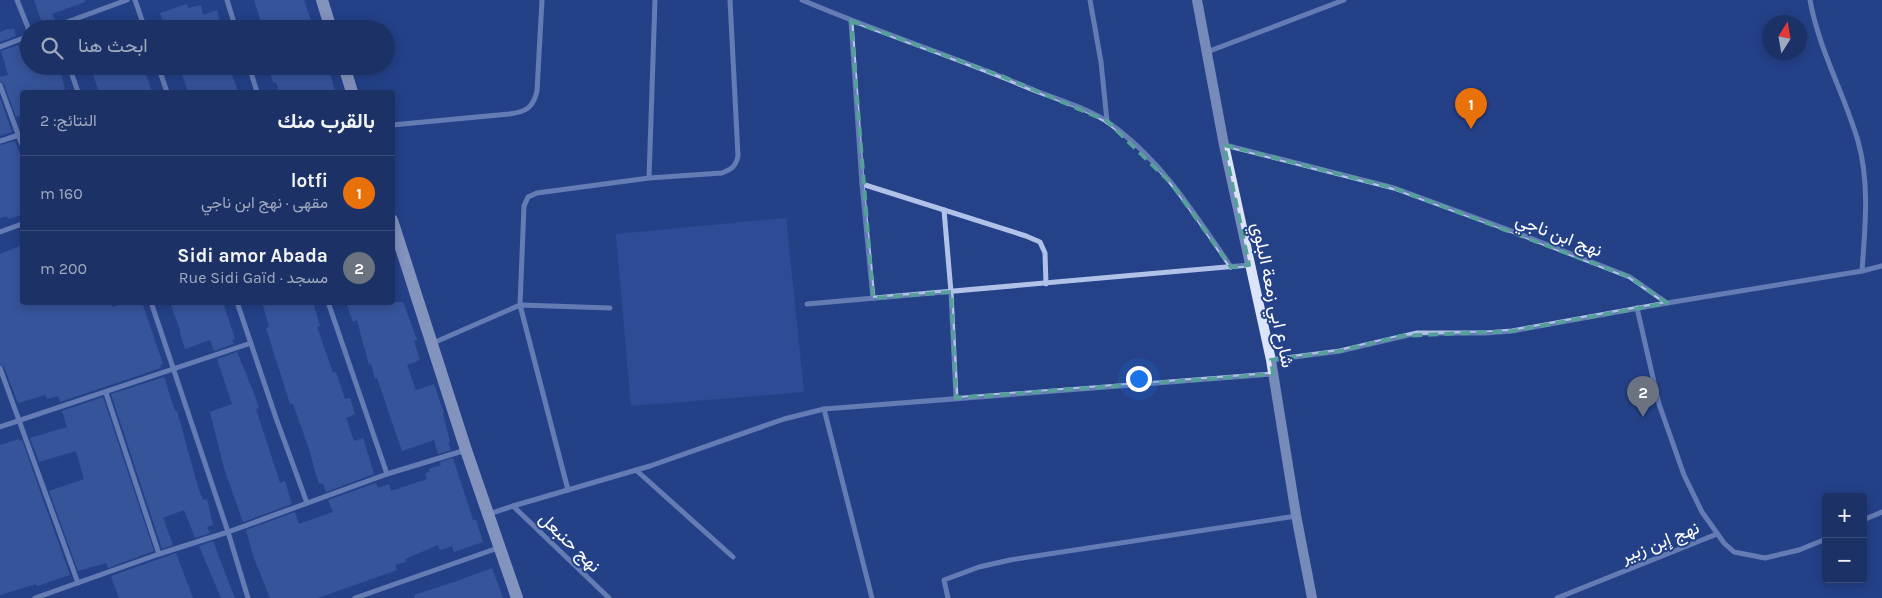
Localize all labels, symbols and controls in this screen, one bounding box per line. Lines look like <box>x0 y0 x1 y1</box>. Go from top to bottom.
north arrow <box>1762 15 1807 60</box>
search box <box>20 20 395 75</box>
icon: search <box>38 34 66 62</box>
text: ابحث هنا <box>78 35 148 57</box>
pin: 1 <box>1455 88 1487 129</box>
text: بالقرب منك <box>277 109 375 133</box>
text: النتائج: 2 <box>40 111 97 130</box>
text: lotfi <box>291 170 328 192</box>
text: 160 m <box>40 184 83 203</box>
text: 1 <box>356 184 362 203</box>
text: مقهى · نهج ابن ناجي <box>201 193 328 212</box>
street label: نهج ابن ناجي <box>1511 208 1605 265</box>
street label: شارع ابي زمعة البلوي <box>1243 220 1299 370</box>
text: Sidi amor Abada <box>177 245 328 267</box>
text: 200 m <box>40 259 87 278</box>
text: 2 <box>354 259 364 278</box>
text: مسجد · Rue Sidi Gaïd <box>179 268 328 287</box>
your location <box>1126 366 1152 392</box>
pin: 2 <box>1627 376 1659 417</box>
map controls <box>1822 493 1867 583</box>
button: + <box>1822 493 1867 538</box>
street label: نهج حنبعل <box>534 507 606 578</box>
street label: نهج إبن زبير <box>1617 516 1703 569</box>
button: − <box>1822 538 1867 583</box>

